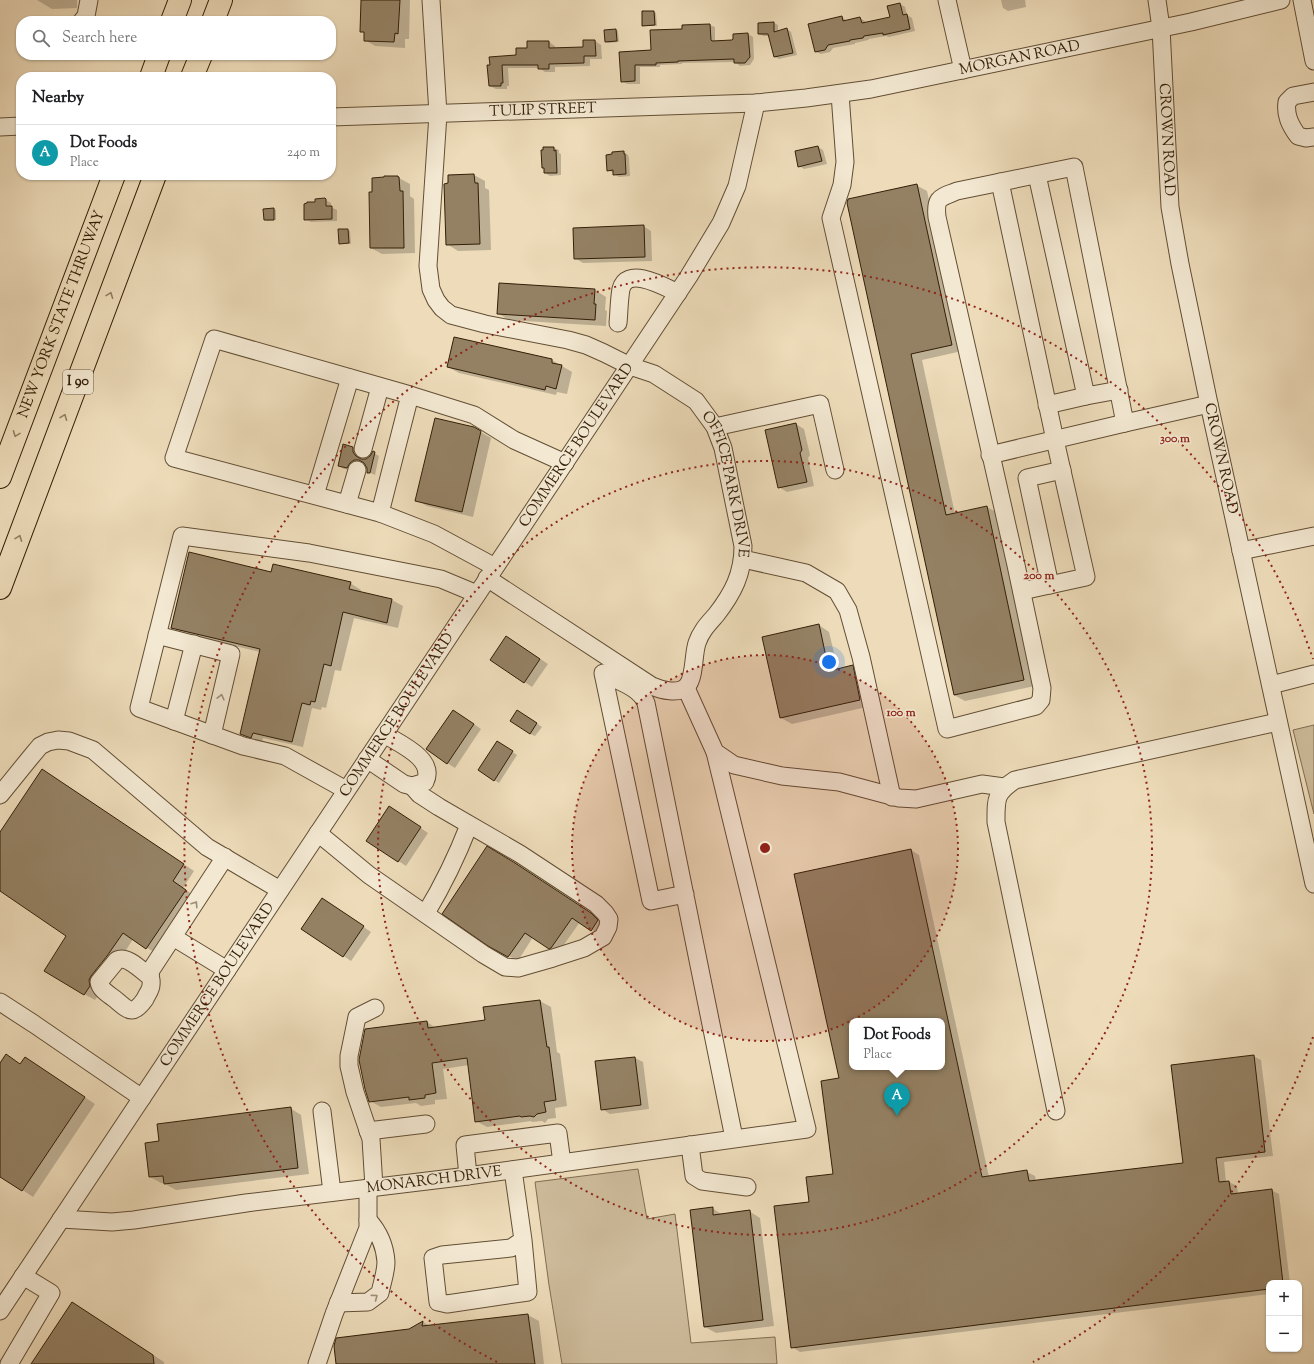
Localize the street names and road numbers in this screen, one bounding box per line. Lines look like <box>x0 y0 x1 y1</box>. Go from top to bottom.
street label: MORGAN ROAD <box>957 35 1082 81</box>
street label: CROWN ROAD <box>1153 82 1180 197</box>
street label: TULIP STREET <box>489 98 597 122</box>
street label: NEW YORK STATE THRUWAY <box>13 207 110 421</box>
street label: COMMERCE BOULEVARD <box>514 359 639 532</box>
road number: I 90 <box>63 370 93 394</box>
street label: CROWN ROAD <box>1199 401 1243 516</box>
street label: OFFICE PARK DRIVE <box>696 407 754 558</box>
street label: COMMERCE BOULEVARD <box>334 629 459 801</box>
street label: COMMERCE BOULEVARD <box>155 898 280 1071</box>
street label: MONARCH DRIVE <box>365 1161 503 1199</box>

